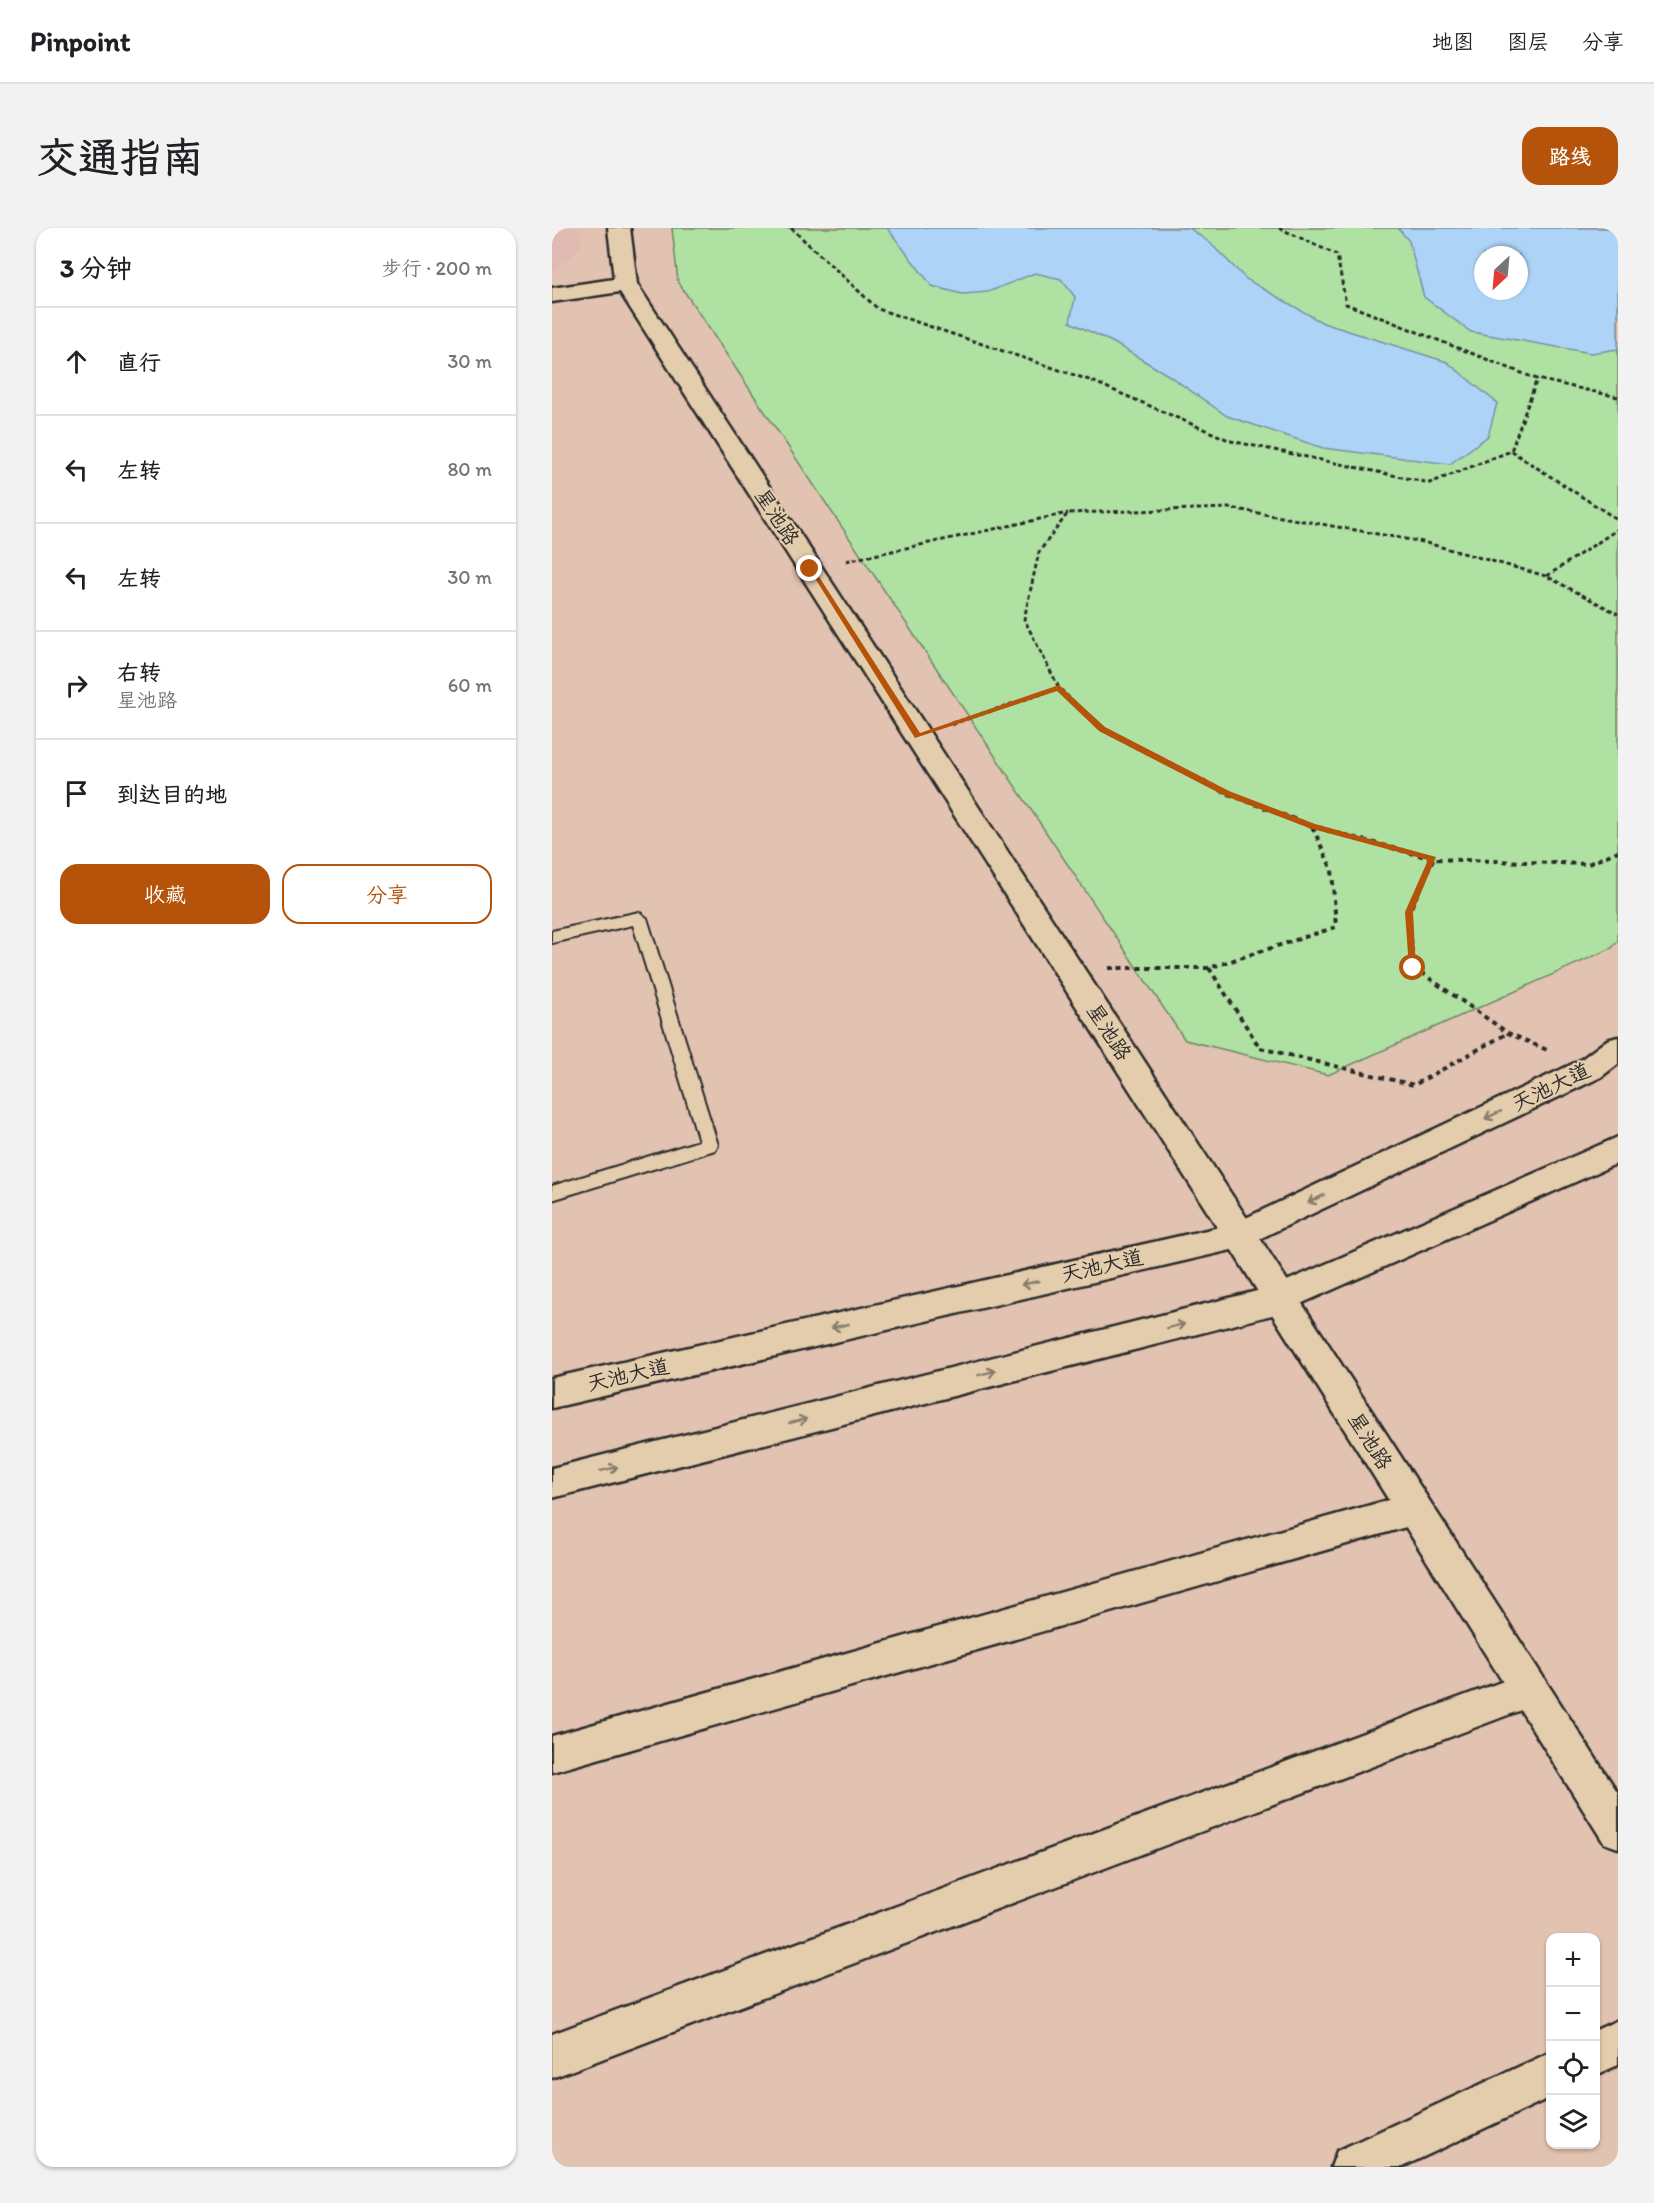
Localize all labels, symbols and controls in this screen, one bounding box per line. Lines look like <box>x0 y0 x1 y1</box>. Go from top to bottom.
text: Pinpoint <box>30 24 131 58</box>
text: 地图 <box>1432 29 1474 54</box>
text: 图层 <box>1507 29 1549 54</box>
text: 分享 <box>1582 29 1624 54</box>
button: 路线 <box>1522 127 1618 185</box>
text: 交通指南 <box>36 132 204 183</box>
north arrow <box>1474 246 1528 300</box>
text: 3 分钟 <box>60 252 132 284</box>
text: 步行 · 200 m <box>382 256 492 280</box>
icon: ahead <box>60 345 93 378</box>
text: 直行 <box>117 349 161 376</box>
text: 30 m <box>447 349 492 373</box>
icon: left <box>60 453 93 486</box>
text: 左转 <box>117 457 161 484</box>
text: 80 m <box>447 457 492 481</box>
street label: 星池路 <box>750 484 805 550</box>
route end <box>796 555 822 581</box>
icon: left <box>60 561 93 594</box>
text: 左转 <box>117 565 161 592</box>
text: 30 m <box>447 565 492 589</box>
text: 右转 <box>117 659 161 686</box>
icon: right <box>60 669 93 702</box>
text: 60 m <box>448 673 492 697</box>
text: 星池路 <box>117 688 177 712</box>
icon: arrive <box>60 777 93 810</box>
text: 到达目的地 <box>117 781 227 808</box>
button: 收藏 <box>60 864 270 924</box>
button: 分享 <box>282 864 492 924</box>
route start <box>1399 954 1425 980</box>
street label: 星池路 <box>1082 999 1137 1065</box>
street label: 天池大道 <box>1508 1057 1594 1116</box>
one-way arrow <box>1484 1110 1502 1122</box>
one-way arrow <box>1308 1193 1326 1205</box>
street label: 天池大道 <box>1058 1244 1146 1287</box>
one-way arrow <box>1021 1278 1040 1289</box>
one-way arrow <box>1166 1319 1185 1331</box>
one-way arrow <box>831 1321 850 1333</box>
street label: 天池大道 <box>584 1353 672 1396</box>
one-way arrow <box>977 1367 996 1379</box>
street label: 星池路 <box>1343 1407 1398 1474</box>
one-way arrow <box>788 1415 807 1427</box>
one-way arrow <box>599 1462 618 1474</box>
map controls <box>1546 1933 1600 2149</box>
button: + <box>1546 1933 1600 1987</box>
button: − <box>1546 1987 1600 2041</box>
button: locate <box>1546 2041 1600 2095</box>
button: layers <box>1546 2095 1600 2149</box>

